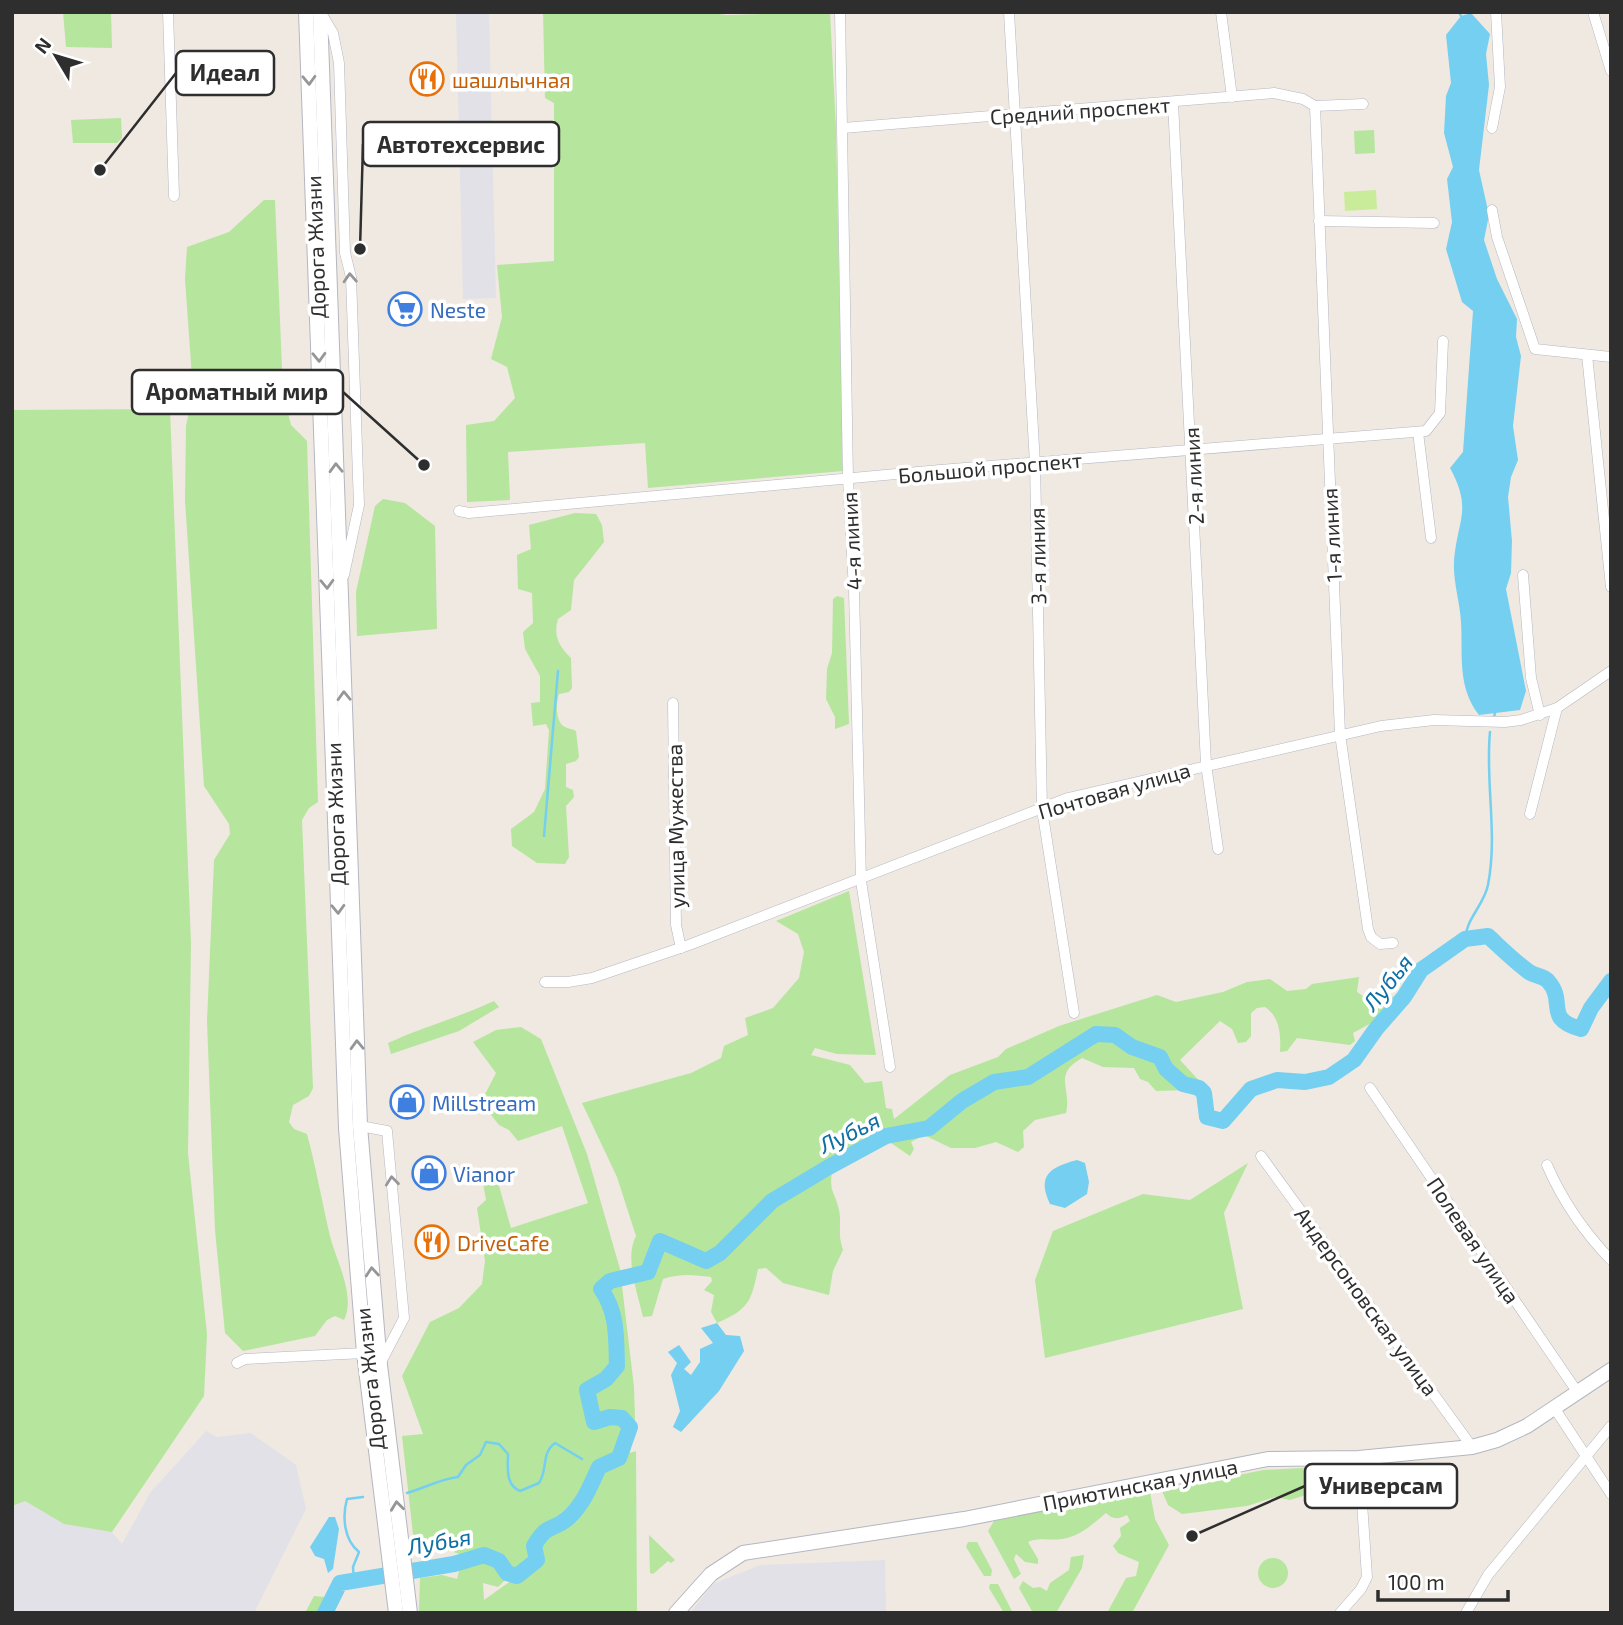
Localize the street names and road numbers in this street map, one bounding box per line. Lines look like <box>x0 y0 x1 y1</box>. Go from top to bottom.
street label: Средний проспект <box>989 91 1171 129</box>
street label: Дорога Жизни <box>300 175 330 319</box>
street label: 2-я линия <box>1178 427 1208 525</box>
street label: Большой проспект <box>897 447 1083 487</box>
street label: 1-я линия <box>1316 487 1346 583</box>
street label: 4-я линия <box>836 491 866 591</box>
street label: 3-я линия <box>1024 507 1050 605</box>
street label: Дорога Жизни <box>320 742 350 886</box>
street label: улица Мужества <box>661 743 690 909</box>
street label: Почтовая улица <box>1035 756 1193 825</box>
street label: Полевая улица <box>1422 1172 1525 1308</box>
street label: Андерсоновская улица <box>1289 1202 1444 1401</box>
street label: Дорога Жизни <box>349 1307 389 1451</box>
street label: Приютинская улица <box>1040 1453 1240 1516</box>

